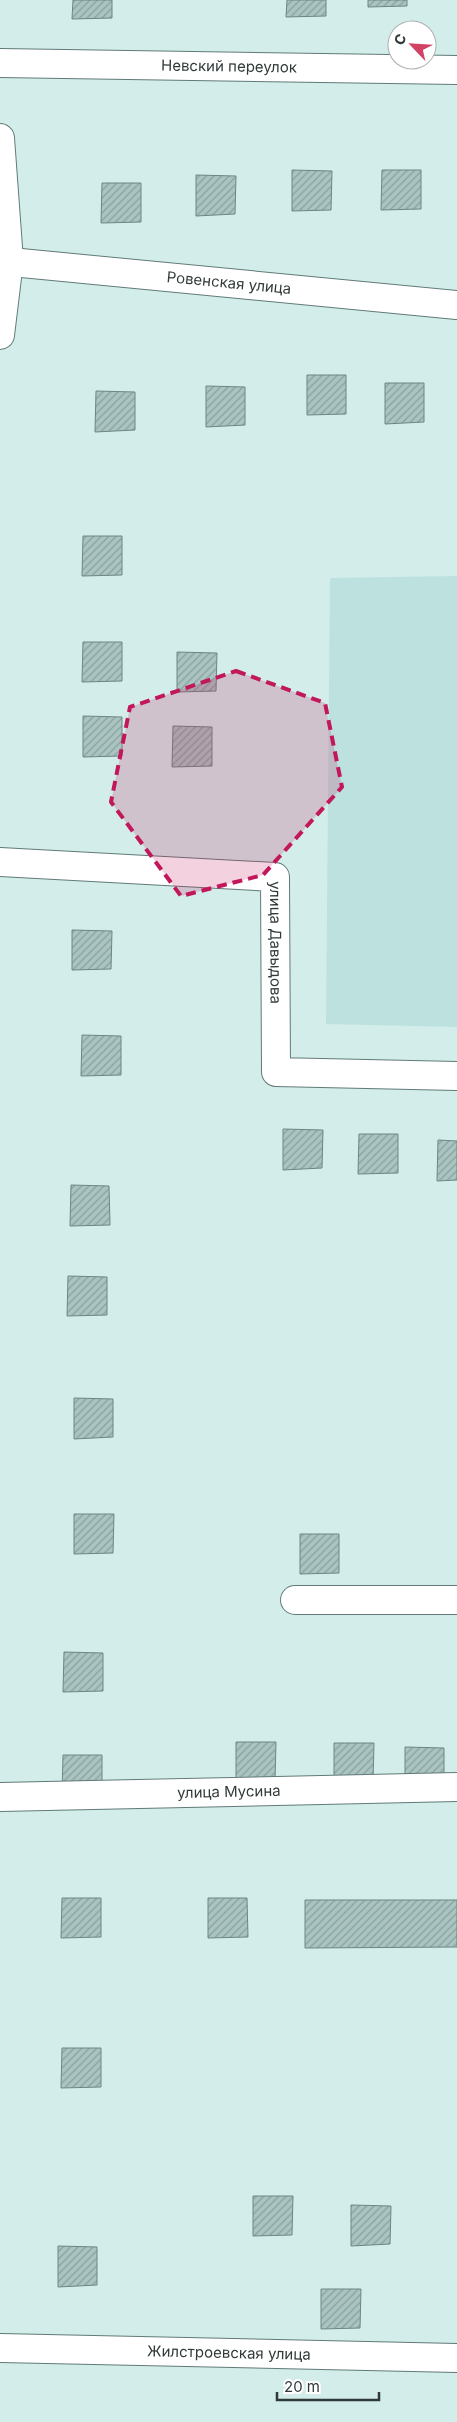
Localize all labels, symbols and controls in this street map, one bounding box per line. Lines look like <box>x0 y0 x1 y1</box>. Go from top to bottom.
north arrow <box>387 20 437 70</box>
text: С <box>390 31 410 48</box>
street label: Невский переулок <box>161 55 297 77</box>
street label: Ровенская улица <box>166 267 292 298</box>
street label: улица Давыдова <box>266 881 286 1004</box>
street label: улица Мусина <box>177 1781 281 1802</box>
street label: Жилстроевская улица <box>147 2341 311 2364</box>
scale bar <box>277 2370 380 2402</box>
text: 20 m <box>284 2377 320 2396</box>

